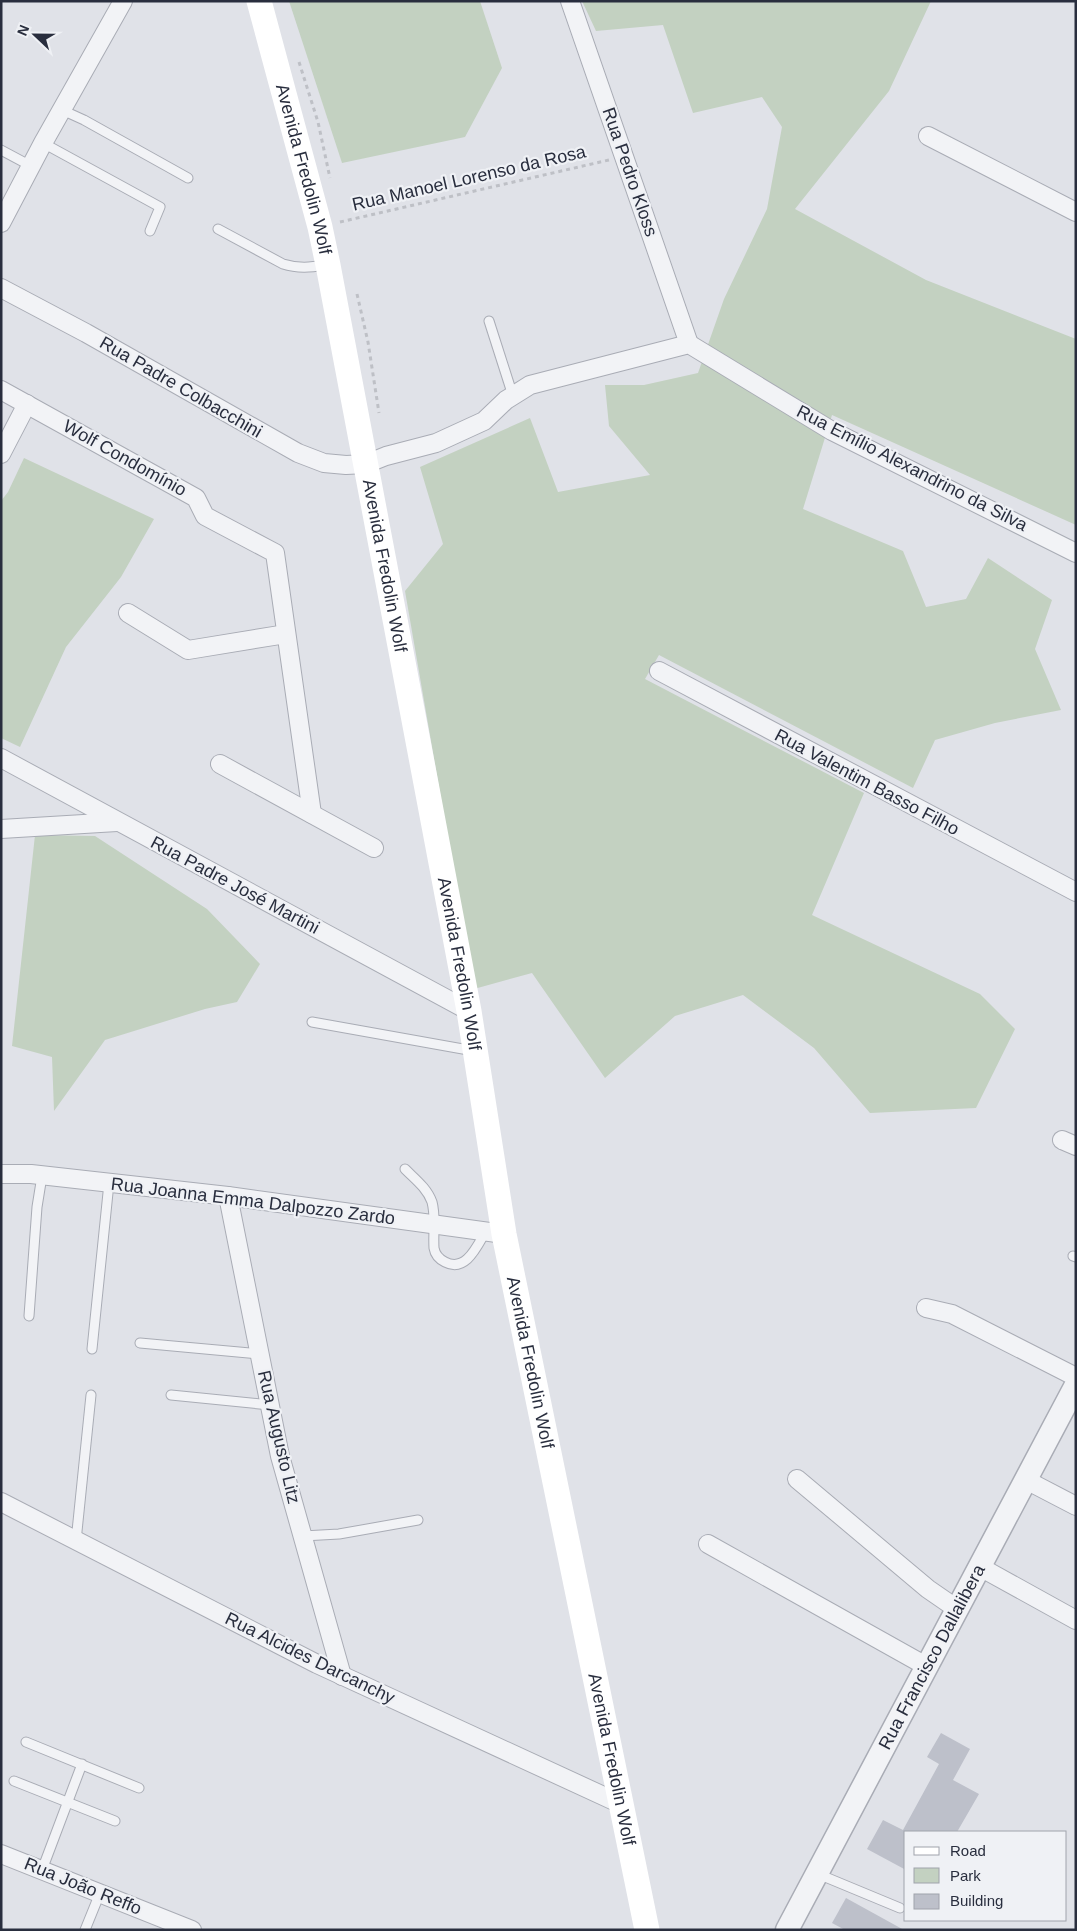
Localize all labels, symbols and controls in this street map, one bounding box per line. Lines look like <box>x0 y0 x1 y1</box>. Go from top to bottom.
north arrow <box>10 10 60 60</box>
text: N <box>14 22 32 38</box>
street label: Avenida Fredolin Wolf <box>272 82 336 257</box>
street label: Rua Pedro Kloss <box>599 105 661 239</box>
street label: Rua Manoel Lorenso da Rosa <box>350 141 589 215</box>
street label: Rua Padre Colbacchini <box>96 332 266 442</box>
street label: Rua Emílio Alexandrino da Silva <box>793 401 1032 536</box>
street label: Wolf Condomínio <box>60 416 190 500</box>
street label: Avenida Fredolin Wolf <box>359 478 411 655</box>
street label: Rua Valentim Basso Filho <box>771 725 963 839</box>
street label: Rua Padre José Martini <box>147 832 323 938</box>
street label: Avenida Fredolin Wolf <box>434 876 485 1053</box>
street label: Rua Joanna Emma Dalpozzo Zardo <box>110 1174 396 1228</box>
street label: Avenida Fredolin Wolf <box>503 1274 558 1451</box>
street label: Rua Augusto Litz <box>254 1368 304 1506</box>
street label: Rua Francisco Dallalibera <box>875 1560 989 1753</box>
street label: Rua Alcides Darcanchy <box>222 1608 398 1708</box>
street label: Avenida Fredolin Wolf <box>584 1671 640 1848</box>
legend <box>904 1831 1067 1921</box>
text: Road <box>950 1842 986 1859</box>
street label: Rua João Reffo <box>21 1853 145 1919</box>
text: Park <box>950 1867 981 1884</box>
text: Building <box>950 1892 1003 1909</box>

